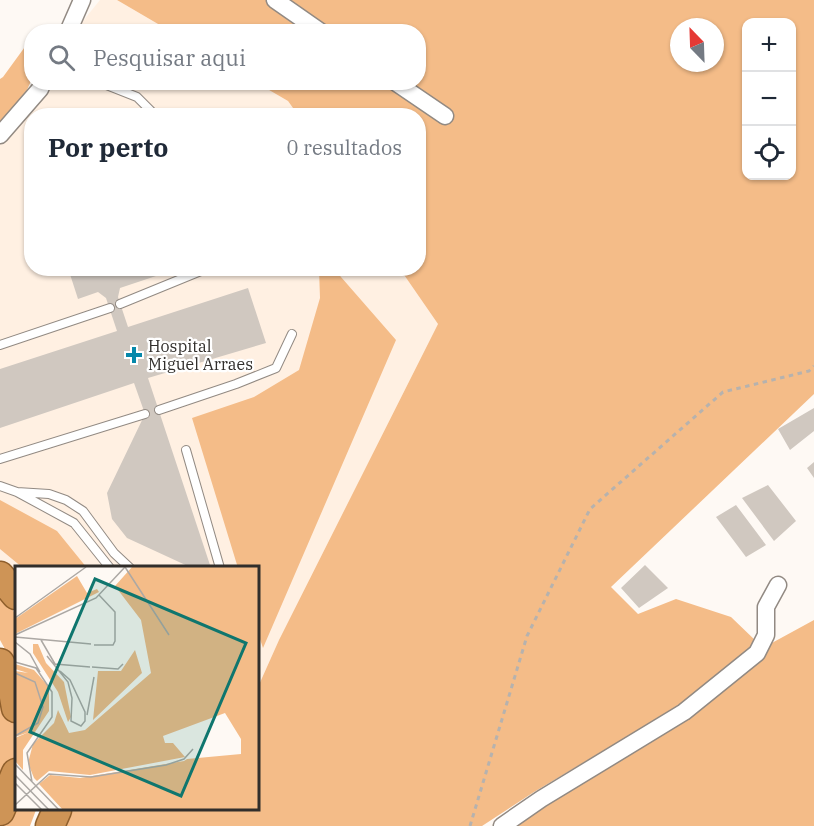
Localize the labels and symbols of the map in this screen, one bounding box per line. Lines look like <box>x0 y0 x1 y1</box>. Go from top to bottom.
north arrow <box>670 18 724 72</box>
place label: Hospital Miguel Arraes <box>148 336 253 374</box>
marker: Hospital Miguel Arraes <box>125 346 143 364</box>
inset map <box>15 566 260 811</box>

